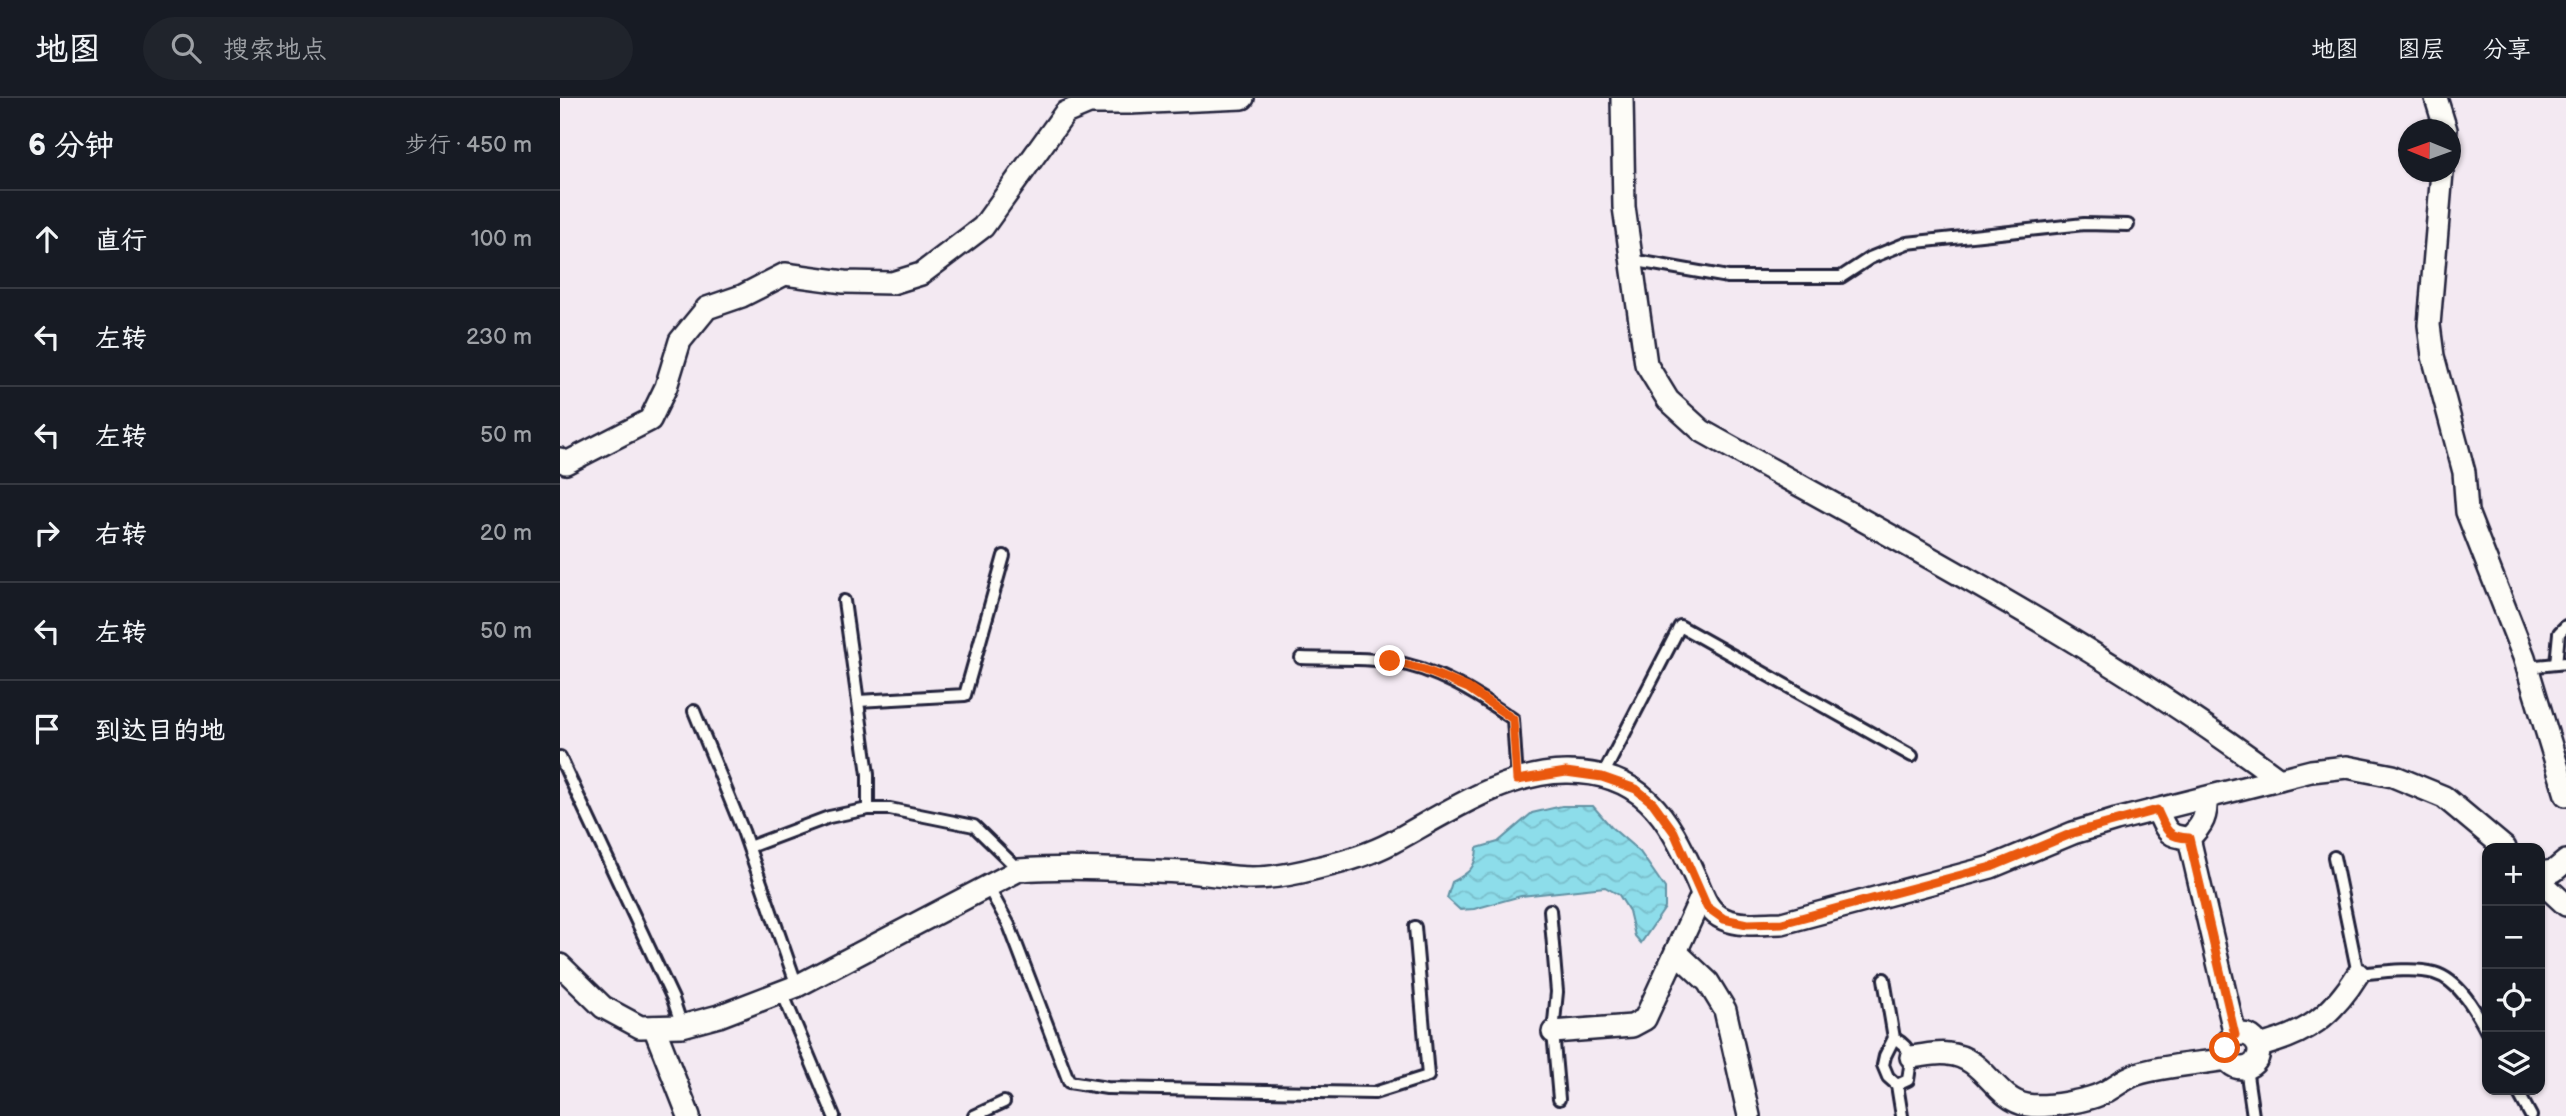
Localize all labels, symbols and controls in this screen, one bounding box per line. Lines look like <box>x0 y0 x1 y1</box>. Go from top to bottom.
search box <box>143 17 633 80</box>
icon: search <box>167 29 205 67</box>
text: 地图 <box>35 30 101 70</box>
text: 搜索地点 <box>223 35 327 66</box>
text: 地图 <box>2311 35 2359 64</box>
text: 图层 <box>2397 35 2445 64</box>
text: 分享 <box>2483 35 2531 64</box>
north arrow <box>2398 119 2461 182</box>
text: 6 分钟 <box>28 128 114 164</box>
text: 步行 · 450 m <box>405 131 532 159</box>
icon: ahead <box>28 220 66 258</box>
text: 100 m <box>471 225 532 253</box>
text: 直行 <box>95 226 147 257</box>
icon: left <box>28 318 66 356</box>
text: 230 m <box>466 323 532 351</box>
text: 左转 <box>95 324 147 355</box>
icon: left <box>28 416 66 454</box>
text: 50 m <box>480 421 532 449</box>
text: 左转 <box>95 422 147 453</box>
icon: right <box>28 514 66 552</box>
text: 20 m <box>480 519 532 547</box>
text: 右转 <box>95 520 147 551</box>
icon: left <box>28 612 66 650</box>
text: 50 m <box>480 617 532 645</box>
text: 左转 <box>95 618 147 649</box>
route end <box>1374 645 1405 676</box>
icon: arrive <box>28 710 66 748</box>
text: 到达目的地 <box>95 716 225 747</box>
map controls <box>2482 843 2545 1095</box>
button: + <box>2482 843 2545 906</box>
button: − <box>2482 906 2545 969</box>
button: locate <box>2482 969 2545 1032</box>
route start <box>2209 1032 2240 1063</box>
button: layers <box>2482 1032 2545 1095</box>

